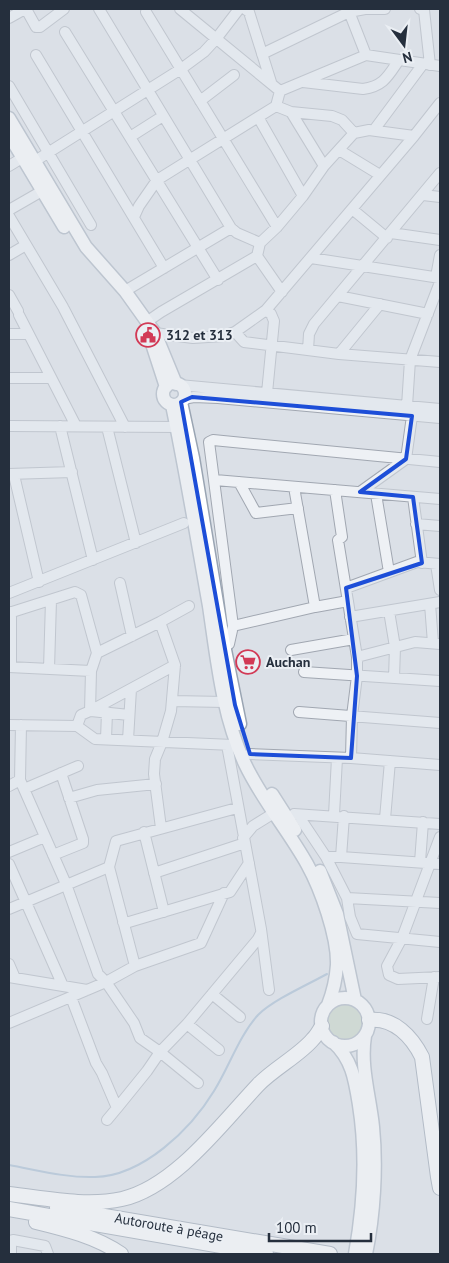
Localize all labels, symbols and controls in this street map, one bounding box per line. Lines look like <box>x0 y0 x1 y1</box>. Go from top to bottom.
north arrow <box>379 20 429 70</box>
text: N <box>401 48 414 67</box>
public building icon: 312 et 313 <box>135 322 161 348</box>
place label: 312 et 313 <box>166 326 233 344</box>
supermarket icon: Auchan <box>235 649 261 675</box>
place label: Auchan <box>266 653 310 671</box>
street label: Autoroute à péage <box>113 1209 225 1245</box>
scale bar <box>269 1210 372 1242</box>
text: 100 m <box>276 1218 317 1237</box>

